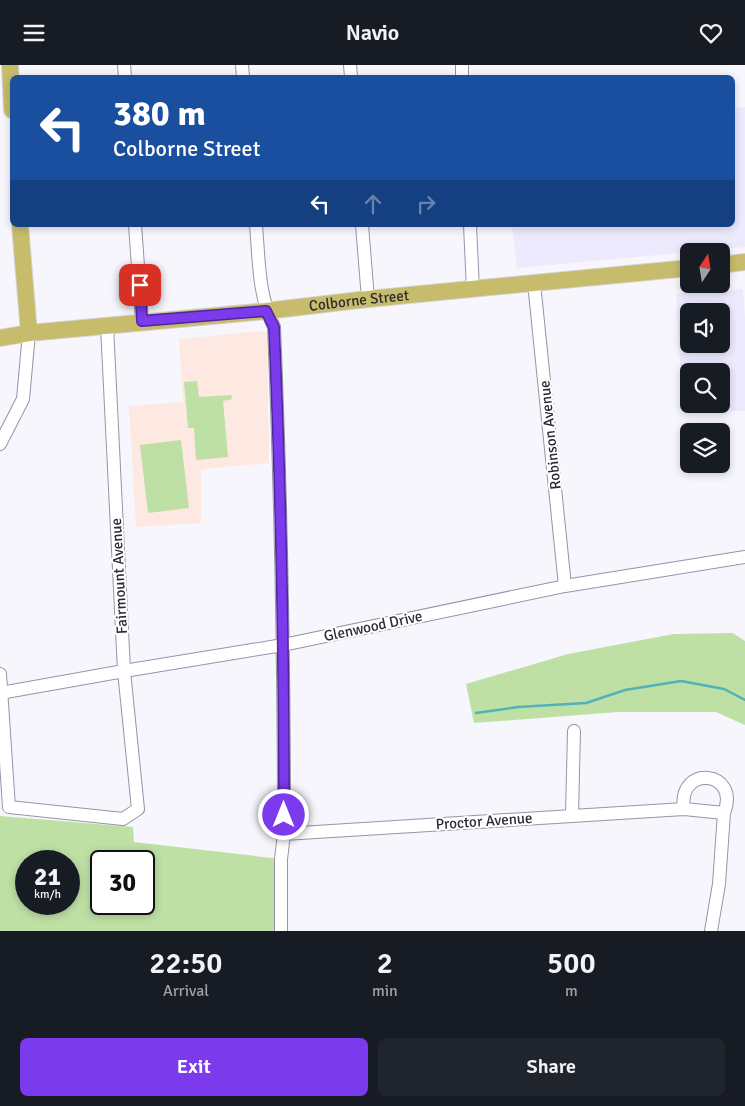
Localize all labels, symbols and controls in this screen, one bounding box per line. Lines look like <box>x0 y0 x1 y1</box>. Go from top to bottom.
icon: menu <box>20 19 48 47</box>
text: Navio <box>346 19 399 46</box>
icon: heart <box>697 19 725 47</box>
text: 380 m <box>113 92 206 135</box>
icon: left <box>30 95 95 160</box>
text: Colborne Street <box>113 135 260 162</box>
icon: left <box>306 190 334 218</box>
icon: ahead <box>359 190 387 218</box>
icon: right <box>412 190 440 218</box>
north arrow <box>680 243 730 293</box>
map controls <box>680 243 730 473</box>
pin <box>119 264 161 306</box>
icon: arrive <box>126 271 154 299</box>
street label: Colborne Street <box>308 286 410 315</box>
button: sound <box>680 303 730 353</box>
button: search <box>680 363 730 413</box>
street label: Robinson Avenue <box>535 380 565 490</box>
button: layers <box>680 423 730 473</box>
street label: Fairmount Avenue <box>107 518 131 634</box>
street label: Glenwood Drive <box>322 607 424 645</box>
position arrow <box>257 788 309 840</box>
street label: Proctor Avenue <box>435 809 533 833</box>
speed limit sign: 30 <box>90 850 155 915</box>
text: 21 <box>34 861 61 892</box>
text: km/h <box>34 887 61 902</box>
text: 22:50 <box>149 945 223 982</box>
text: 2 <box>377 945 393 982</box>
text: 500 <box>547 945 596 982</box>
text: Arrival <box>163 981 209 1001</box>
text: min <box>372 981 398 1001</box>
text: m <box>565 981 578 1001</box>
button: Exit <box>20 1038 368 1096</box>
button: Share <box>378 1038 725 1096</box>

